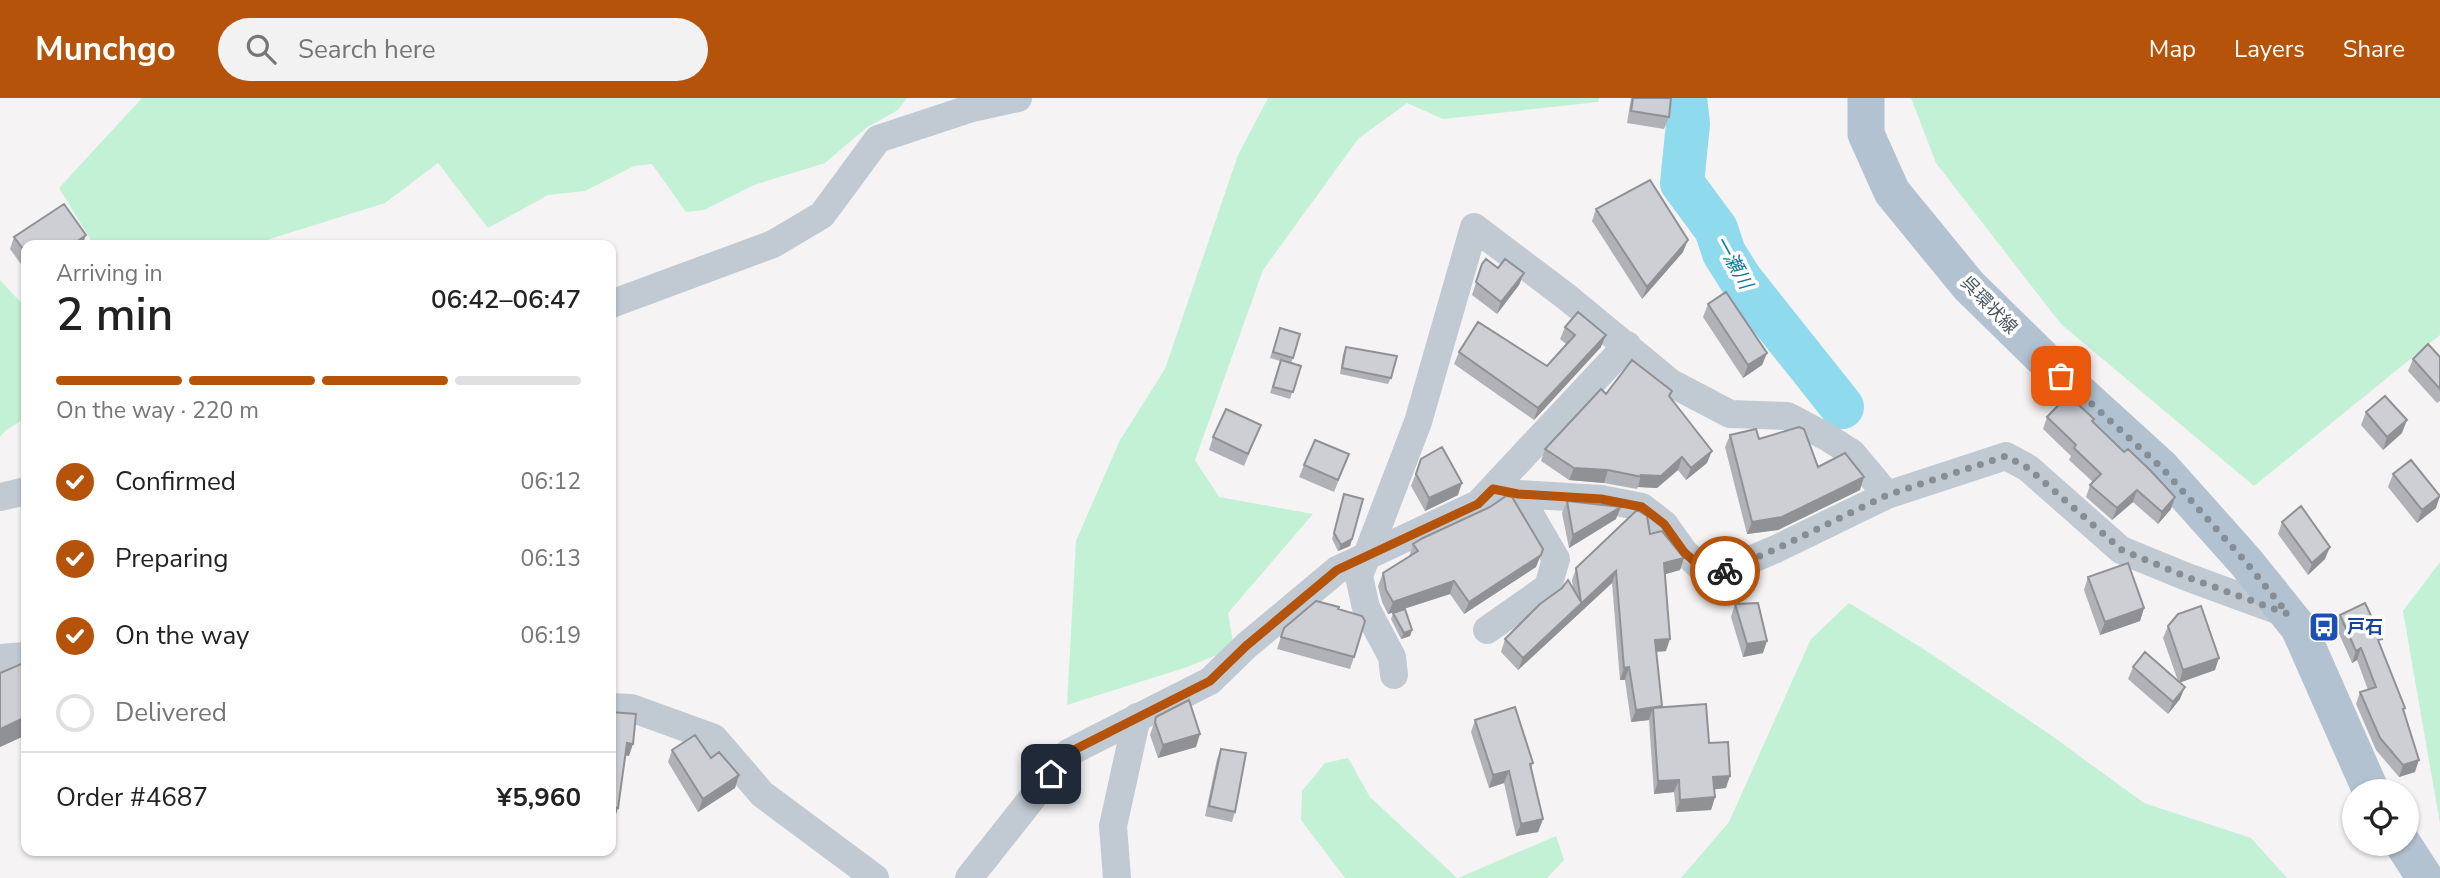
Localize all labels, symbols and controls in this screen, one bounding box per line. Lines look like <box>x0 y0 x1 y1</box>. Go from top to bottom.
search box <box>218 18 708 81</box>
text: Munchgo <box>35 27 176 72</box>
icon: search <box>242 30 280 68</box>
text: Search here <box>298 32 436 67</box>
text: Map <box>2149 33 2196 65</box>
text: Layers <box>2234 33 2305 65</box>
text: Share <box>2343 33 2405 65</box>
water label: 一瀬川 <box>1708 231 1759 295</box>
text: Arriving in <box>56 258 163 289</box>
street label: 呉環状線 <box>1955 271 2023 339</box>
text: 06:42–06:47 <box>431 282 581 317</box>
text: 2 min <box>56 283 173 346</box>
pin <box>2031 346 2091 406</box>
icon: bag <box>2042 357 2080 395</box>
text: On the way · 220 m <box>56 395 259 426</box>
icon: check <box>56 463 94 501</box>
text: Confirmed <box>115 464 236 499</box>
text: 06:12 <box>521 466 581 497</box>
courier <box>1690 536 1760 606</box>
icon: check <box>56 540 94 578</box>
text: Preparing <box>115 541 228 576</box>
text: 06:13 <box>521 543 581 574</box>
icon: bike <box>1706 552 1744 590</box>
bus stop icon: 戸石 <box>2307 610 2341 644</box>
place label: 戸石 <box>2347 615 2383 639</box>
icon: check <box>56 617 94 655</box>
text: On the way <box>115 618 249 653</box>
text: 06:19 <box>521 620 581 651</box>
text: Delivered <box>115 695 227 730</box>
pin <box>1021 744 1081 804</box>
icon: home <box>1032 755 1070 793</box>
map controls <box>2342 779 2419 856</box>
button: locate <box>2342 779 2419 856</box>
text: Order #4687 <box>56 780 208 815</box>
text: ¥5,960 <box>497 780 581 815</box>

